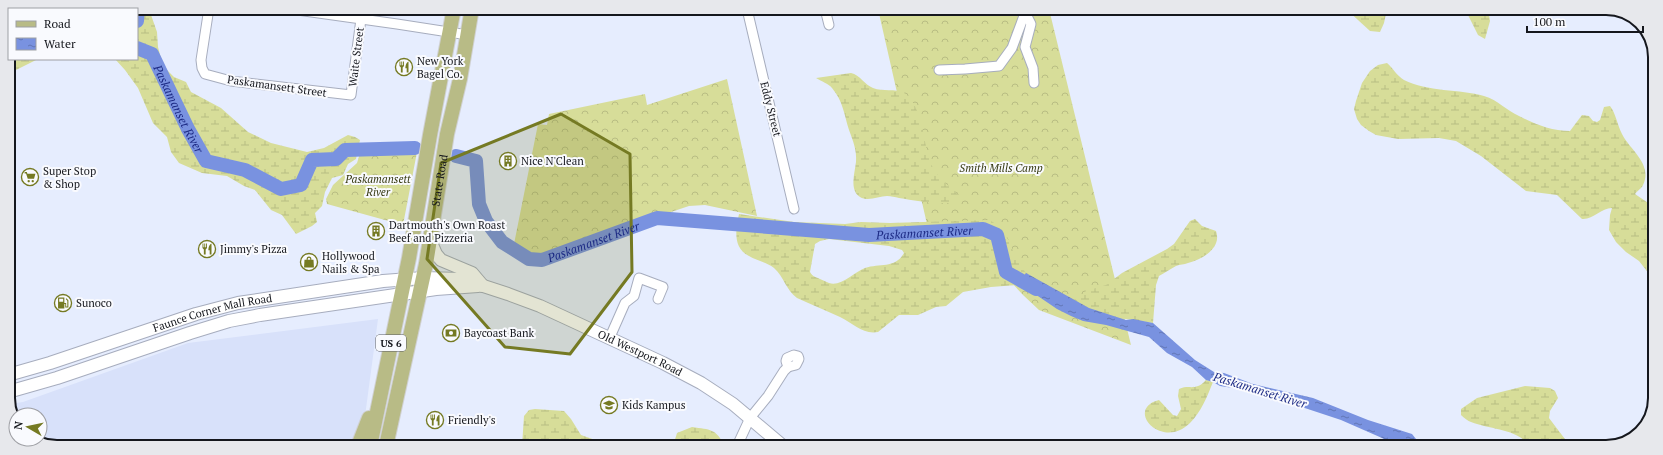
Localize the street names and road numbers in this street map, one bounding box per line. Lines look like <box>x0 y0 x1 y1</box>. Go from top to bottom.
street label: Waite Street <box>345 26 367 88</box>
street label: Paskamansett Street <box>226 72 328 100</box>
street label: Eddy Street <box>757 80 785 138</box>
street label: State Road <box>428 153 451 207</box>
street label: Faunce Corner Mall Road <box>151 291 273 335</box>
street label: Old Westport Road <box>596 327 685 379</box>
road number: US 6 <box>376 335 406 351</box>

